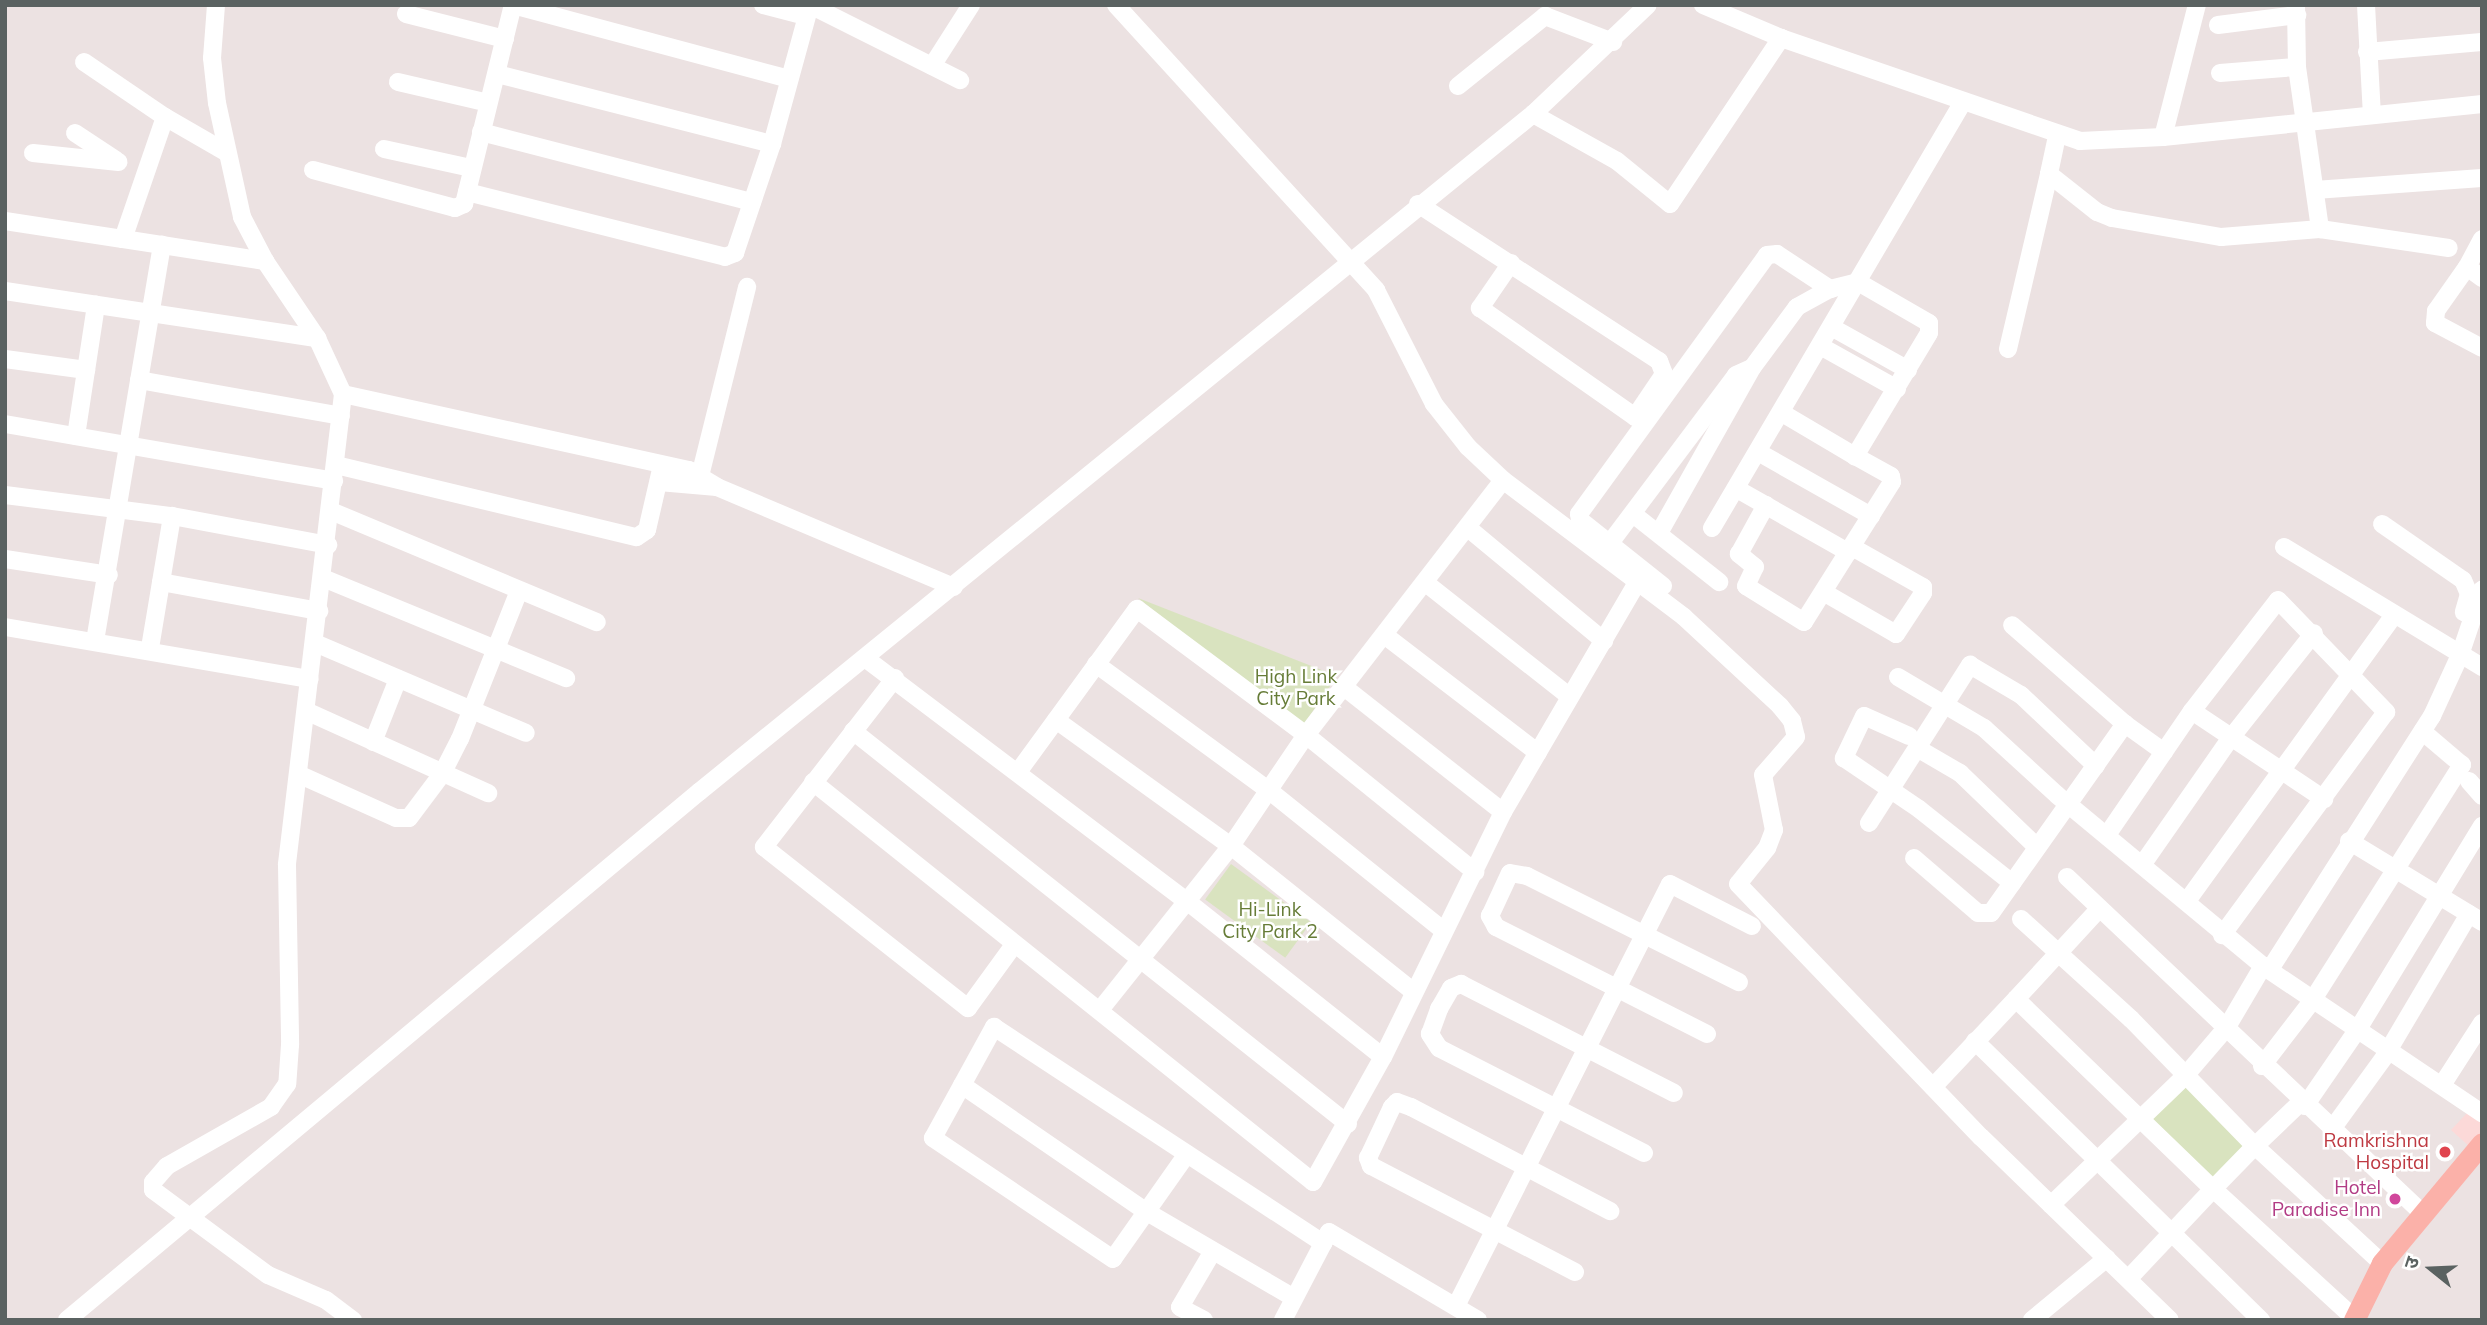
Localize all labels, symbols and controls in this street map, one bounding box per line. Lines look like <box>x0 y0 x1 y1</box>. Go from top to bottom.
park label: High Link City Park <box>1255 666 1337 710</box>
park label: Hi-Link City Park 2 <box>1222 899 1318 943</box>
place label: Ramkrishna Hospital <box>2324 1130 2429 1174</box>
marker: Ramkrishna Hospital <box>2435 1142 2455 1162</box>
place label: Hotel Paradise Inn <box>2272 1177 2381 1221</box>
marker: Hotel Paradise Inn <box>2387 1191 2403 1207</box>
north arrow <box>2396 1234 2466 1304</box>
text: उ <box>2398 1254 2424 1272</box>

